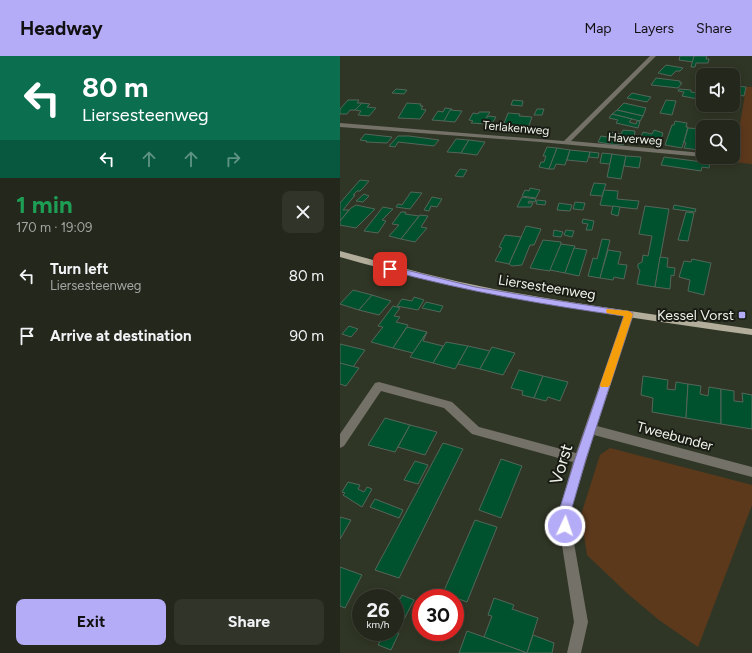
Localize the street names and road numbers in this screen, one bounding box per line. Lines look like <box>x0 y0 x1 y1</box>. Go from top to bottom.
street label: Terlakenweg <box>482 118 550 138</box>
street label: Haverweg <box>607 130 663 148</box>
street label: Liersesteenweg <box>497 271 597 304</box>
street label: Tweebunder <box>635 418 715 455</box>
street label: Vorst <box>545 441 577 487</box>

